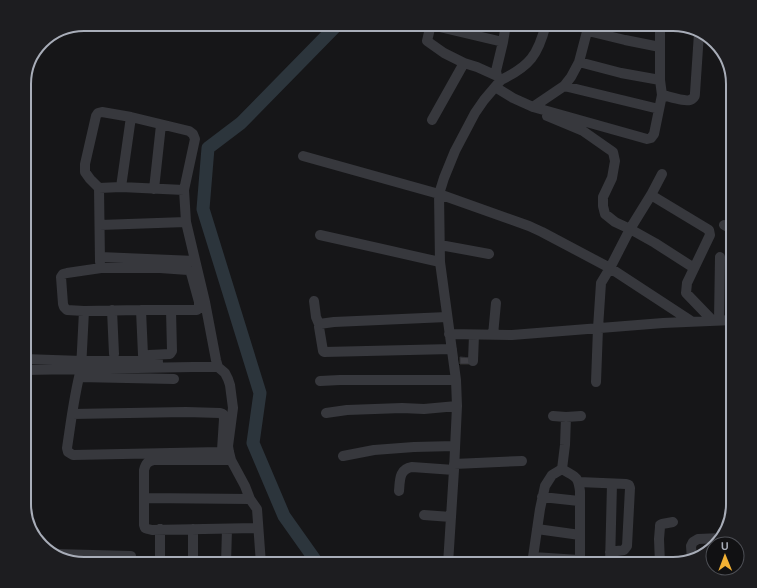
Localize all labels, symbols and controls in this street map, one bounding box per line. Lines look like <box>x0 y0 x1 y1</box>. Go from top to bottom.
north arrow <box>705 536 745 576</box>
text: U <box>721 540 729 553</box>

